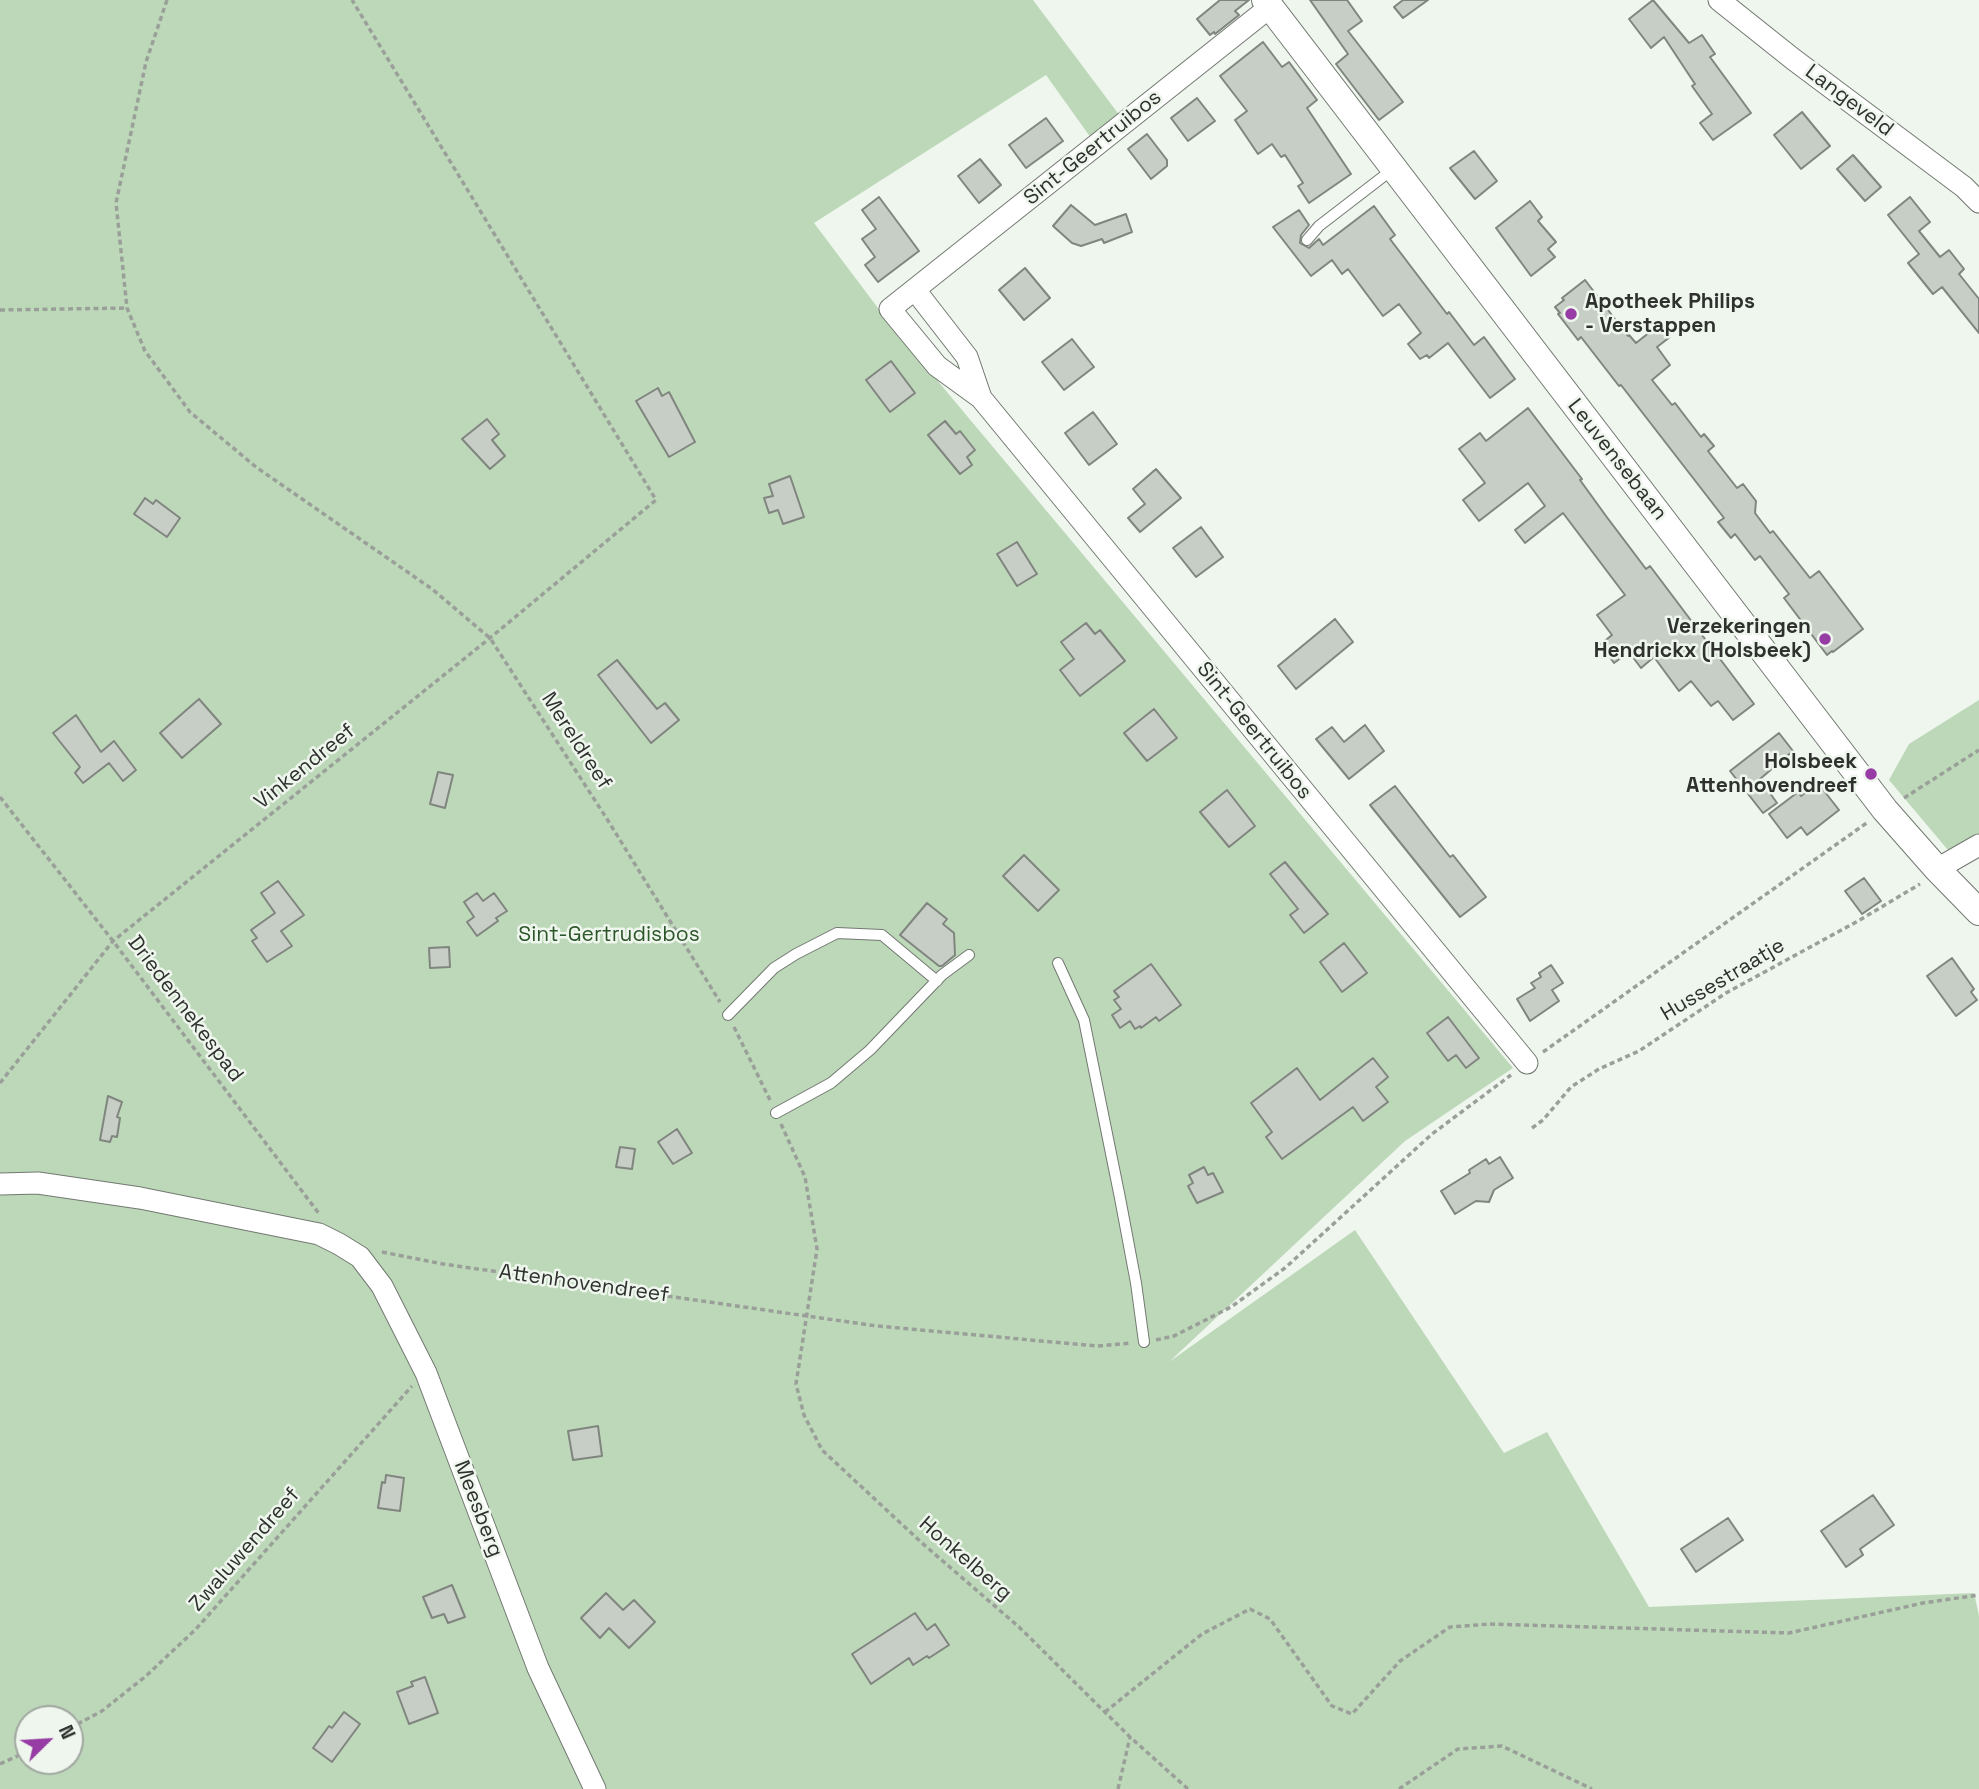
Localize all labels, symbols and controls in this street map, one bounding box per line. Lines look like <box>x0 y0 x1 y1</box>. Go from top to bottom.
street label: Langeveld <box>1800 60 1898 142</box>
street label: Sint-Geertruibos <box>1019 85 1167 211</box>
place label: Apotheek Philips - Verstappen <box>1585 289 1755 339</box>
marker: Apotheek Philips - Verstappen <box>1563 306 1579 322</box>
street label: Leuvensebaan <box>1562 394 1672 526</box>
place label: Verzekeringen Hendrickx (Holsbeek) <box>1594 614 1811 664</box>
marker: Verzekeringen Hendrickx (Holsbeek) <box>1817 631 1833 647</box>
street label: Sint-Geertruibos <box>1191 657 1317 805</box>
street label: Mereldreef <box>535 688 617 794</box>
street label: Vinkendreef <box>250 719 360 815</box>
place label: Holsbeek Attenhovendreef <box>1686 749 1857 799</box>
marker: Holsbeek Attenhovendreef <box>1863 766 1879 782</box>
park label: Sint-Gertrudisbos <box>518 922 700 948</box>
street label: Driedennekespad <box>122 931 248 1087</box>
street label: Hussestraatje <box>1657 933 1789 1027</box>
street label: Attenhovendreef <box>497 1260 671 1308</box>
street label: Meesberg <box>448 1457 508 1561</box>
street label: Zwaluwendreef <box>185 1483 305 1617</box>
street label: Honkelberg <box>913 1512 1017 1606</box>
north arrow <box>14 1705 84 1775</box>
text: N <box>53 1721 81 1743</box>

